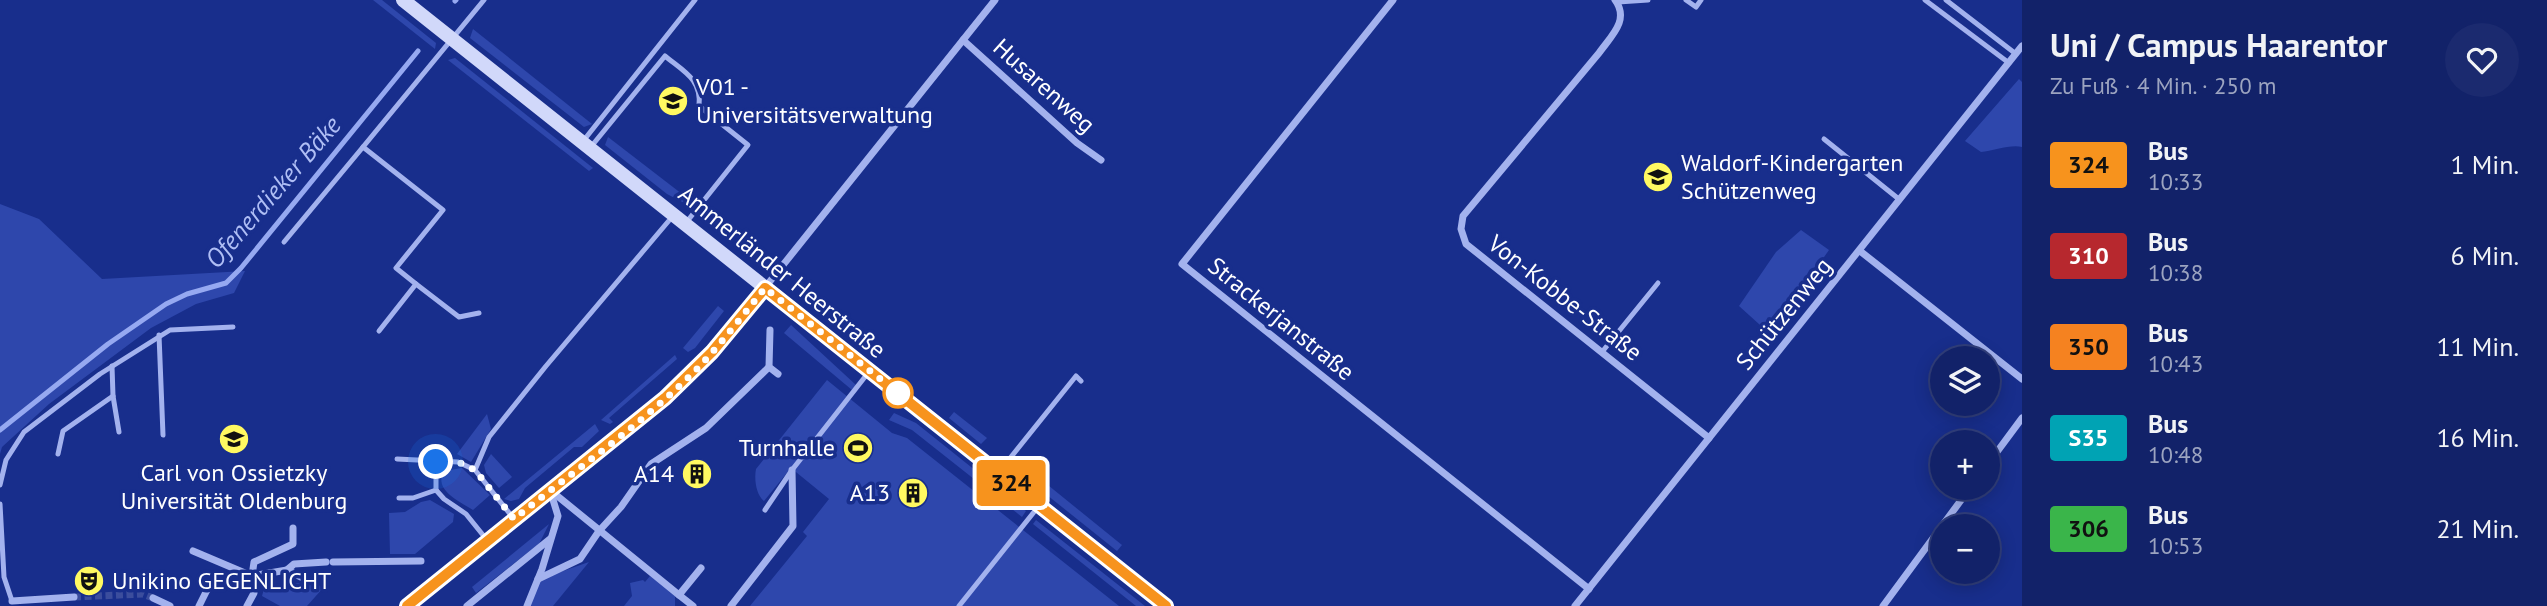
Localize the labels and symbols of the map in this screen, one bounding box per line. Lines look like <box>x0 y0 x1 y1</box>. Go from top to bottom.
street label: Husarenweg <box>987 32 1102 140</box>
place label: V01 - Universitätsverwaltung <box>695 71 933 130</box>
school or university icon: V01 - Universitätsverwaltung <box>656 84 690 118</box>
water label: Ofenerdieker Bäke <box>197 109 348 275</box>
place label: Waldorf-Kindergarten Schützenweg <box>1681 147 1903 206</box>
school or university icon: Waldorf-Kindergarten Schützenweg <box>1641 160 1675 194</box>
street label: Ammerländer Heerstraße <box>672 178 892 365</box>
street label: Von-Kobbe-Straße <box>1481 227 1649 367</box>
street label: Strackerjanstraße <box>1202 250 1361 387</box>
street label: Schützenweg <box>1729 251 1838 376</box>
unlabelled marker <box>883 378 913 408</box>
school or university icon: Carl von Ossietzky Universität Oldenburg <box>217 422 251 456</box>
sports icon: Turnhalle <box>841 431 875 465</box>
place label: Turnhalle <box>739 432 835 463</box>
your location <box>418 444 453 479</box>
place label: Carl von Ossietzky Universität Oldenburg <box>121 457 347 516</box>
building icon: A14 <box>680 457 714 491</box>
place label: A14 <box>634 458 674 489</box>
line badge: 324 <box>971 460 1051 506</box>
building icon: A13 <box>896 476 930 510</box>
place label: A13 <box>850 477 890 508</box>
theatre icon: Unikino GEGENLICHT <box>72 564 106 598</box>
place label: Unikino GEGENLICHT <box>112 565 331 596</box>

